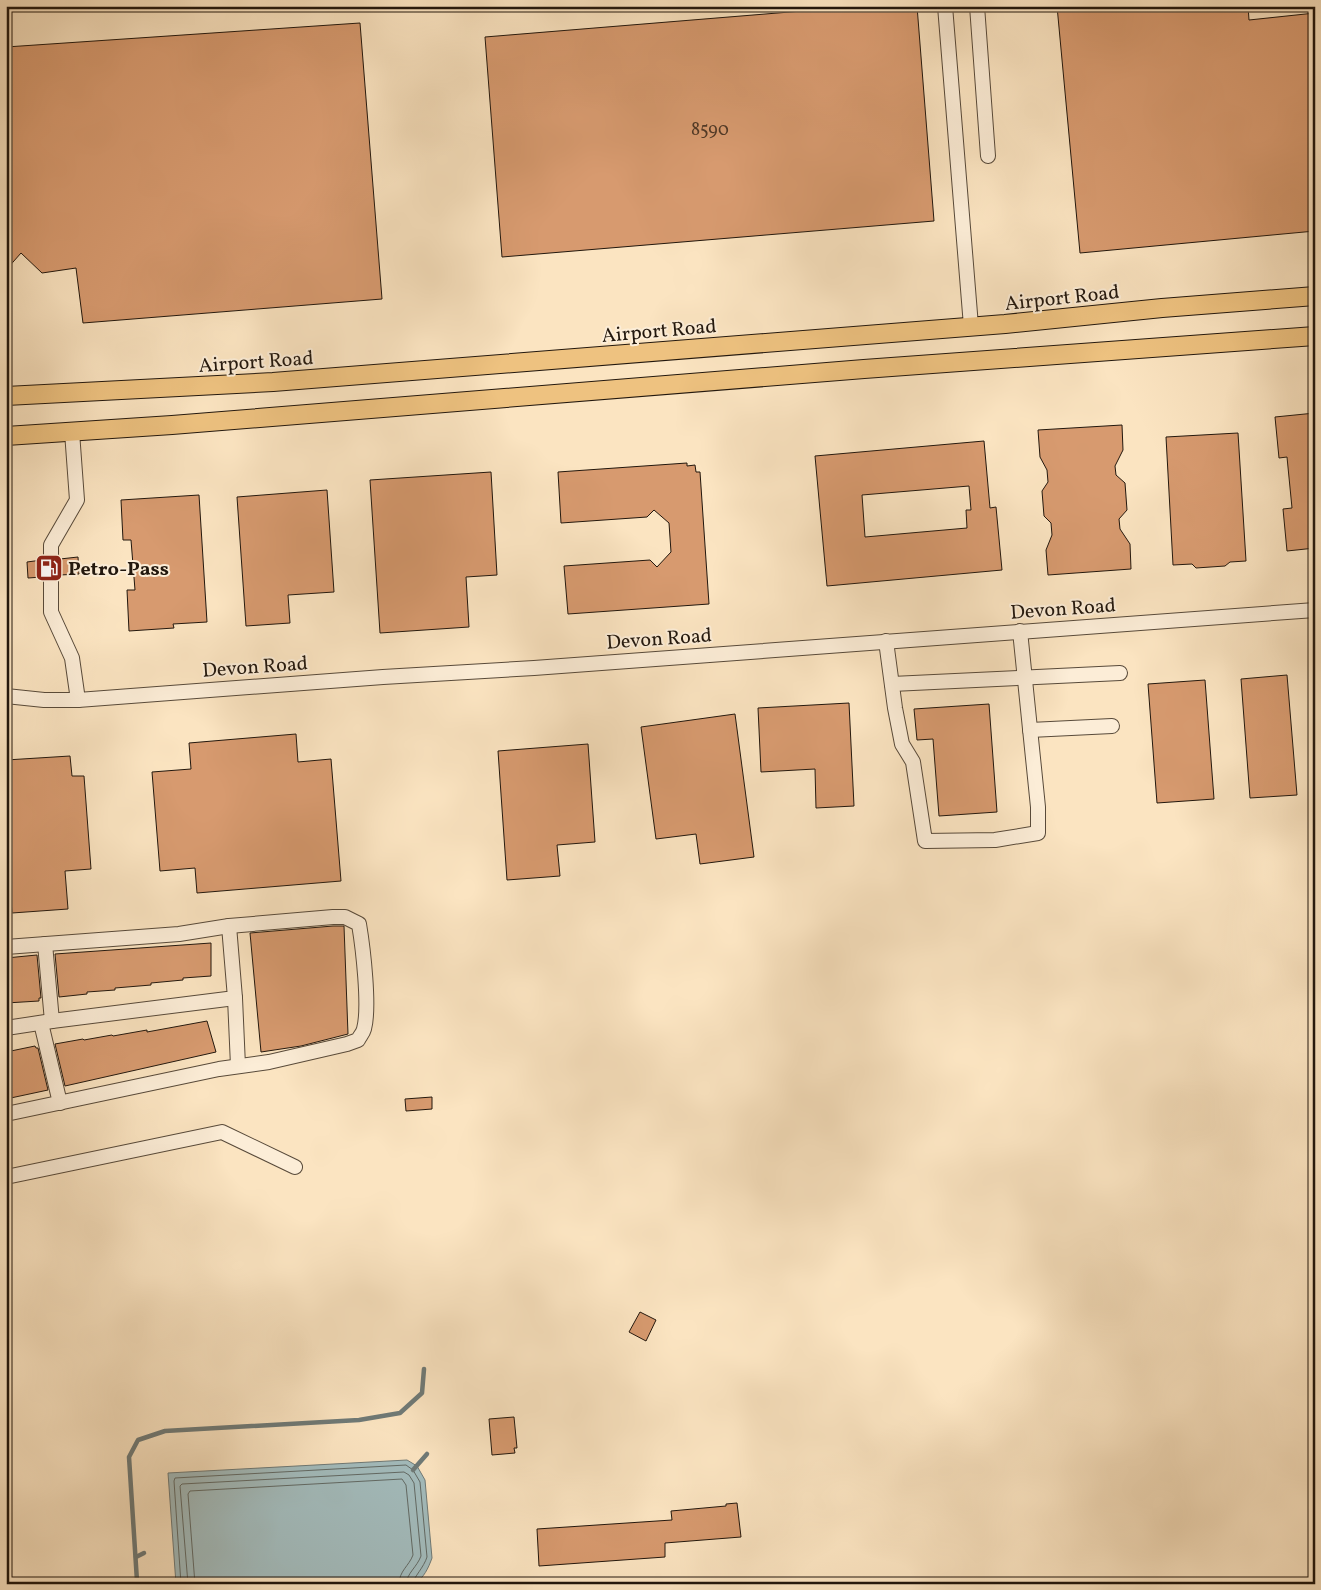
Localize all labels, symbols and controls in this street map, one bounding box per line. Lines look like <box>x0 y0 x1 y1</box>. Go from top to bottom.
house number: 8590 <box>691 118 729 143</box>
street label: Airport Road <box>1003 279 1121 319</box>
street label: Airport Road <box>601 313 718 351</box>
street label: Airport Road <box>198 345 315 381</box>
fuel station icon: Petro-Pass <box>34 553 64 583</box>
place label: Petro-Pass <box>68 556 169 584</box>
street label: Devon Road <box>1009 592 1117 628</box>
street label: Devon Road <box>605 622 713 658</box>
street label: Devon Road <box>201 650 309 686</box>

